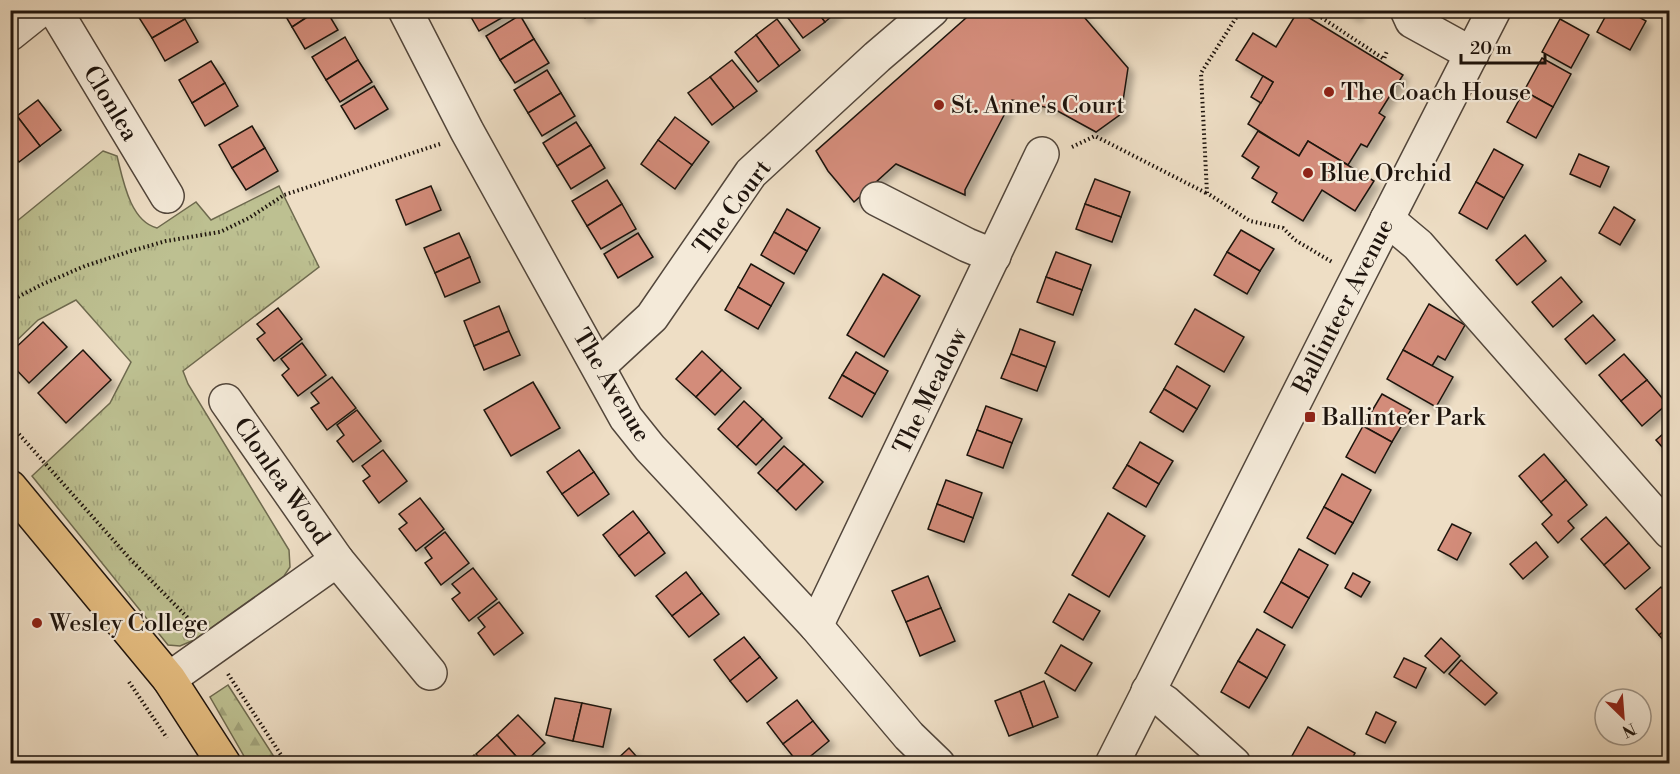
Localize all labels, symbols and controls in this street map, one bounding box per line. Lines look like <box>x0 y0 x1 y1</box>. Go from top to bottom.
scale bar <box>1461 27 1545 65</box>
text: 20 m <box>1470 37 1512 60</box>
street label: Clonlea <box>76 60 145 147</box>
place label: The Coach House <box>1341 78 1531 108</box>
marker: The Coach House <box>1322 85 1336 99</box>
place label: St. Anne's Court <box>951 91 1125 121</box>
marker: St. Anne's Court <box>932 98 946 112</box>
street label: The Court <box>687 154 778 261</box>
place label: Blue Orchid <box>1319 159 1452 189</box>
marker: Blue Orchid <box>1301 166 1315 180</box>
street label: Ballinteer Avenue <box>1286 214 1401 400</box>
street label: The Meadow <box>887 322 975 459</box>
street label: The Avenue <box>566 323 657 448</box>
place label: Ballinteer Park <box>1321 403 1487 433</box>
marker: Ballinteer Park <box>1303 410 1317 424</box>
street label: Clonlea Wood <box>226 412 336 551</box>
place label: Wesley College <box>48 609 208 639</box>
marker: Wesley College <box>30 616 44 630</box>
north arrow <box>1593 687 1653 747</box>
text: N <box>1619 718 1639 742</box>

